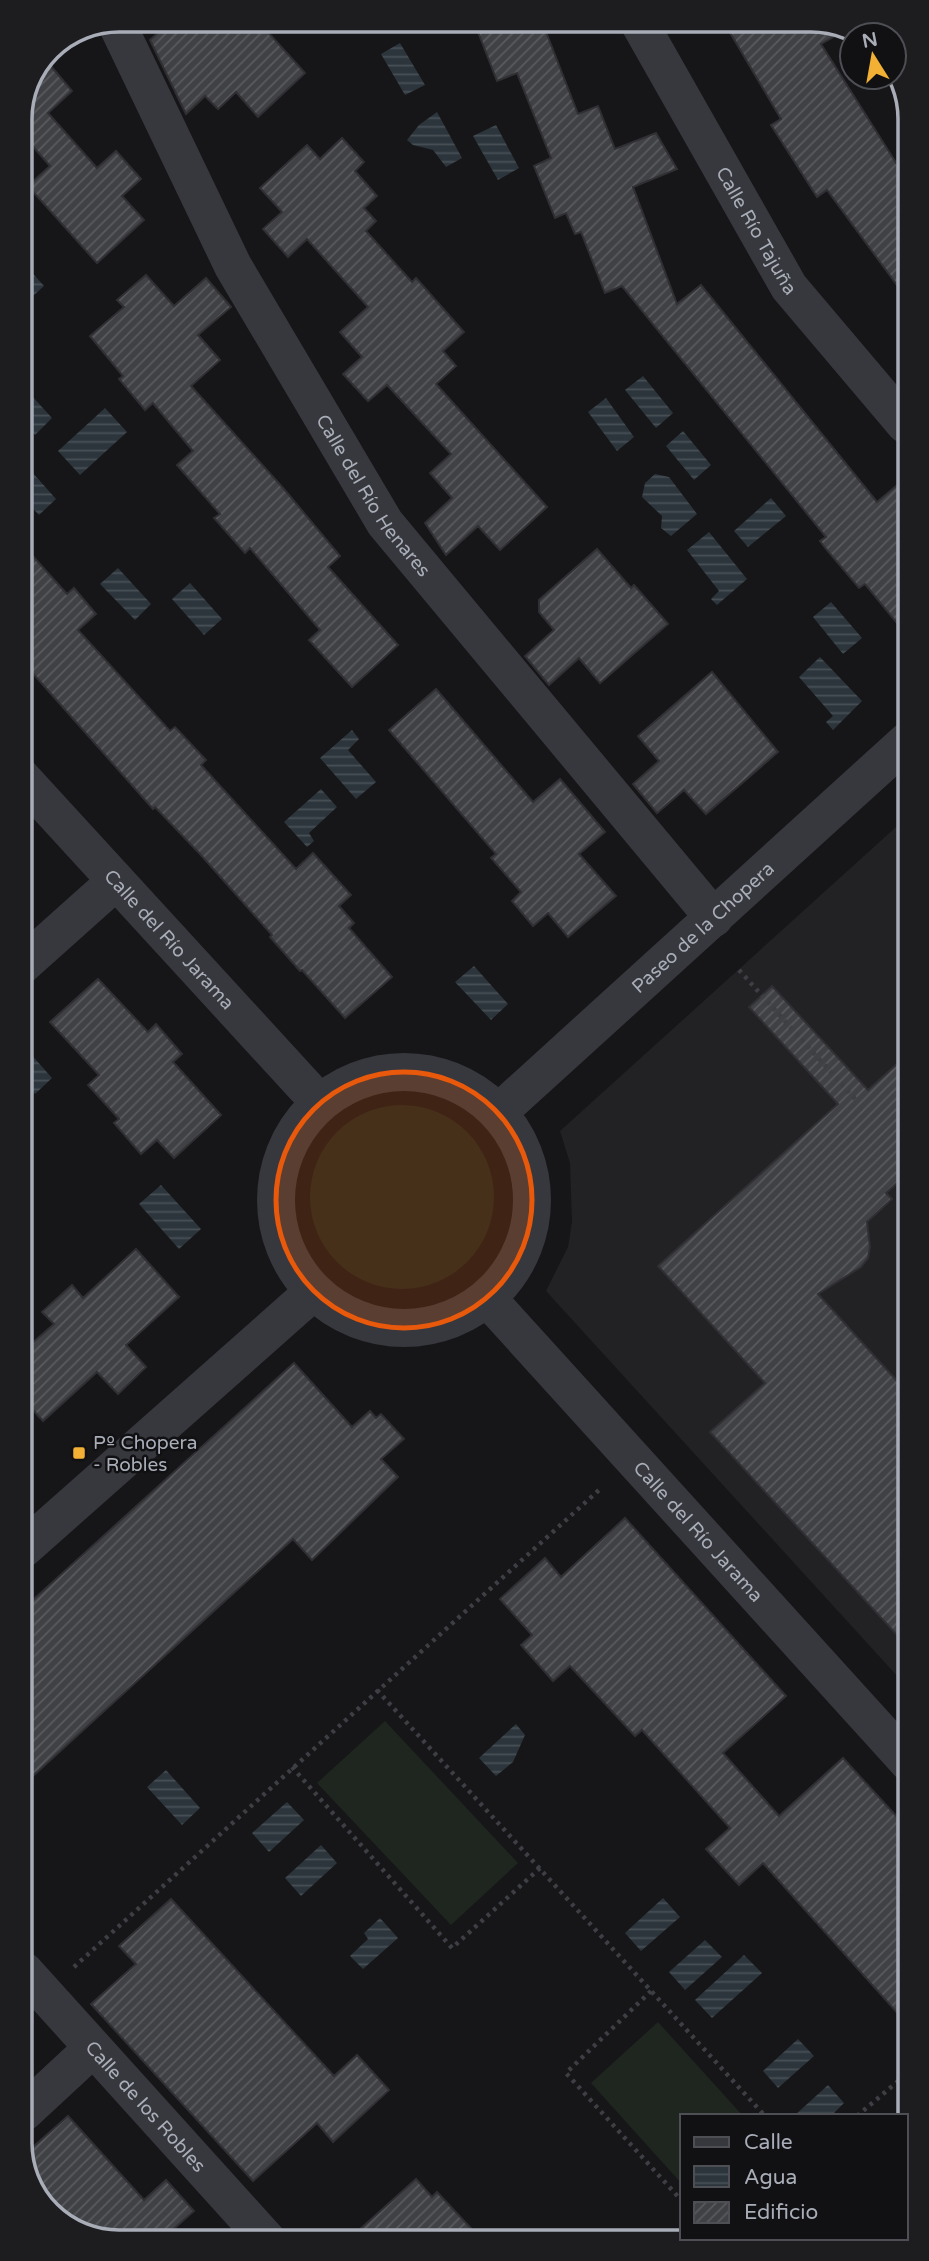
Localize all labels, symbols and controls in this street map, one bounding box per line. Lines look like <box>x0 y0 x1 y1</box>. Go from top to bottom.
north arrow <box>838 21 908 91</box>
text: N <box>860 28 880 53</box>
street label: Calle Río Tajuña <box>711 163 801 300</box>
street label: Calle del Río Henares <box>311 411 435 581</box>
street label: Paseo de la Chopera <box>627 858 779 998</box>
street label: Calle del Río Jarama <box>99 865 239 1014</box>
place label: Pº Chopera - Robles <box>93 1432 198 1476</box>
marker: Pº Chopera - Robles <box>71 1445 87 1461</box>
street label: Calle del Río Jarama <box>629 1457 767 1607</box>
street label: Calle de los Robles <box>80 2037 210 2177</box>
legend <box>680 2114 908 2240</box>
text: Calle <box>744 2130 793 2155</box>
text: Agua <box>744 2165 797 2190</box>
text: Edificio <box>744 2200 818 2225</box>

